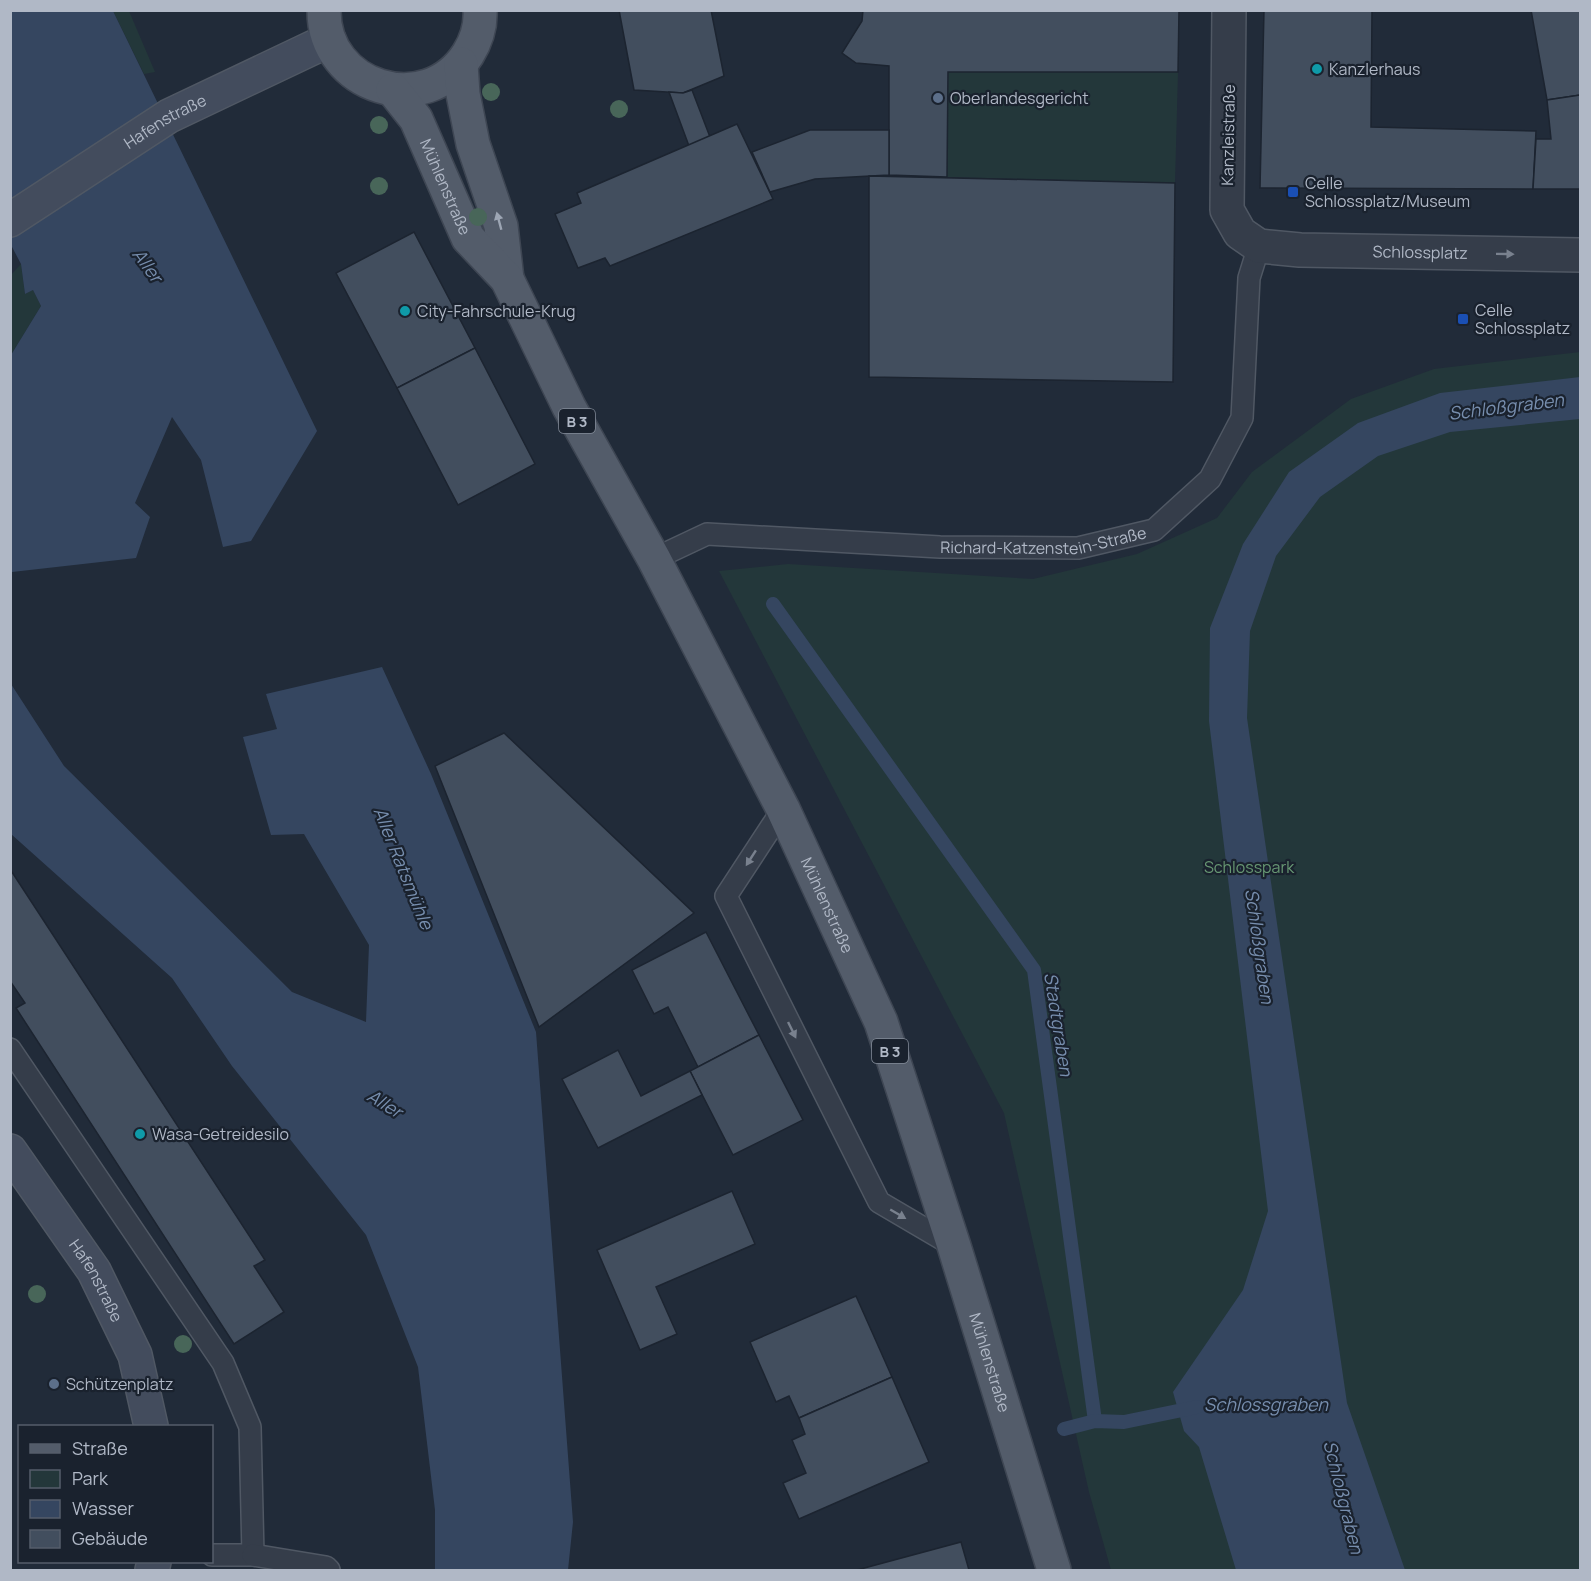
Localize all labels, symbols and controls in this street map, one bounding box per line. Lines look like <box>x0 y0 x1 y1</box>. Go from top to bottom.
place label: Kanzlerhaus <box>1329 58 1421 80</box>
marker: Kanzlerhaus <box>1310 62 1324 76</box>
street label: Kanzleistraße <box>1216 84 1240 186</box>
place label: Oberlandesgericht <box>950 87 1089 109</box>
street label: Hafenstraße <box>119 89 210 154</box>
marker: Oberlandesgericht <box>931 91 945 105</box>
street label: Mühlenstraße <box>415 135 476 238</box>
place label: Celle Schlossplatz/Museum <box>1305 172 1470 212</box>
marker: Celle Schlossplatz/Museum <box>1286 185 1300 199</box>
one-way arrow <box>494 212 503 230</box>
street label: Schlossplatz <box>1373 240 1468 264</box>
water label: Aller <box>127 243 170 289</box>
one-way arrow <box>1495 249 1514 258</box>
place label: Celle Schlossplatz <box>1475 299 1570 339</box>
place label: City-Fahrschule-Krug <box>417 300 575 322</box>
marker: City-Fahrschule-Krug <box>398 304 412 318</box>
marker: Celle Schlossplatz <box>1456 312 1470 326</box>
water label: Schloßgraben <box>1447 387 1566 425</box>
road number: B 3 <box>559 409 595 433</box>
street label: Richard-Katzenstein-Straße <box>940 521 1149 559</box>
water label: Aller Ratsmühle <box>369 803 440 934</box>
one-way arrow <box>746 850 757 866</box>
street label: Mühlenstraße <box>796 854 859 957</box>
park label: Schlosspark <box>1204 856 1295 878</box>
water label: Schloßgraben <box>1240 887 1280 1006</box>
water label: Stadtgraben <box>1039 970 1079 1079</box>
one-way arrow <box>788 1021 797 1038</box>
road number: B 3 <box>872 1039 908 1063</box>
water label: Aller <box>363 1083 409 1124</box>
place label: Wasa-Getreidesilo <box>152 1123 289 1145</box>
marker: Wasa-Getreidesilo <box>133 1127 147 1141</box>
one-way arrow <box>890 1209 907 1219</box>
street label: Hafenstraße <box>64 1235 128 1326</box>
street label: Mühlenstraße <box>964 1310 1016 1415</box>
place label: Schützenplatz <box>66 1373 174 1395</box>
marker: Schützenplatz <box>47 1377 61 1391</box>
water label: Schlossgraben <box>1204 1392 1329 1416</box>
legend <box>18 1425 213 1563</box>
text: Straße <box>72 1436 128 1460</box>
water label: Schloßgraben <box>1318 1438 1370 1557</box>
text: Park <box>72 1466 109 1490</box>
text: Wasser <box>72 1496 134 1520</box>
text: Gebäude <box>72 1526 148 1550</box>

